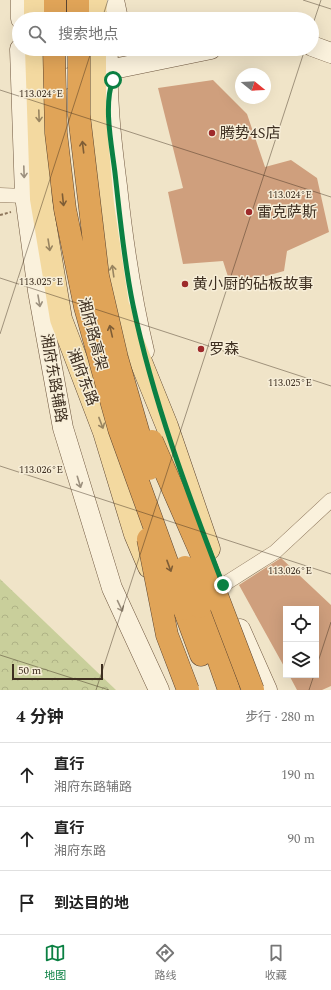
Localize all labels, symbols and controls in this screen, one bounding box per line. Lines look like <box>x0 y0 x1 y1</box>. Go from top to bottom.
search box <box>12 12 319 56</box>
icon: search <box>26 23 48 45</box>
text: 搜索地点 <box>58 23 118 46</box>
north arrow <box>235 68 271 104</box>
route start <box>104 71 122 89</box>
text: 113.024°E <box>19 86 63 102</box>
one-way arrow <box>35 109 42 122</box>
place label: 腾势4S店 <box>220 122 280 145</box>
marker: 腾势4S店 <box>207 128 217 138</box>
one-way arrow <box>79 141 87 154</box>
one-way arrow <box>20 165 27 178</box>
text: 113.024°E <box>268 187 312 203</box>
one-way arrow <box>60 193 67 206</box>
place label: 雷克萨斯 <box>257 201 317 224</box>
marker: 雷克萨斯 <box>244 207 254 217</box>
one-way arrow <box>45 238 53 251</box>
one-way arrow <box>109 265 117 278</box>
place label: 黄小厨的砧板故事 <box>193 273 313 296</box>
text: 113.025°E <box>19 274 63 290</box>
marker: 黄小厨的砧板故事 <box>180 279 190 289</box>
one-way arrow <box>36 294 44 307</box>
street label: 湘府路高架 <box>72 295 113 373</box>
one-way arrow <box>106 324 114 337</box>
street label: 湘府东路辅路 <box>34 332 73 424</box>
place label: 罗森 <box>209 338 239 361</box>
marker: 罗森 <box>196 344 206 354</box>
street label: 湘府东路 <box>61 345 104 409</box>
text: 113.025°E <box>268 375 312 391</box>
one-way arrow <box>97 416 105 428</box>
text: 113.026°E <box>19 462 63 478</box>
one-way arrow <box>76 476 83 489</box>
one-way arrow <box>166 559 173 572</box>
text: 113.026°E <box>268 563 312 579</box>
route end <box>214 576 232 594</box>
one-way arrow <box>117 599 124 611</box>
map controls <box>283 606 319 678</box>
button: locate <box>283 606 319 642</box>
button: layers <box>283 642 319 678</box>
scale bar <box>12 662 103 681</box>
text: 50 m <box>18 662 41 679</box>
text: 4 分钟 <box>16 704 64 730</box>
text: 步行 · 280 m <box>245 707 315 727</box>
text: 直行 <box>54 753 84 776</box>
icon: ahead <box>16 764 38 786</box>
text: 190 m <box>281 765 315 785</box>
text: 湘府东路辅路 <box>54 777 132 797</box>
text: 直行 <box>54 817 84 840</box>
icon: ahead <box>16 828 38 850</box>
text: 90 m <box>288 829 315 849</box>
text: 湘府东路 <box>54 841 106 861</box>
icon: arrive <box>16 892 38 914</box>
text: 到达目的地 <box>54 892 129 915</box>
tab: 地图 <box>44 942 66 984</box>
tab: 路线 <box>154 942 176 984</box>
tab: 收藏 <box>265 942 287 984</box>

